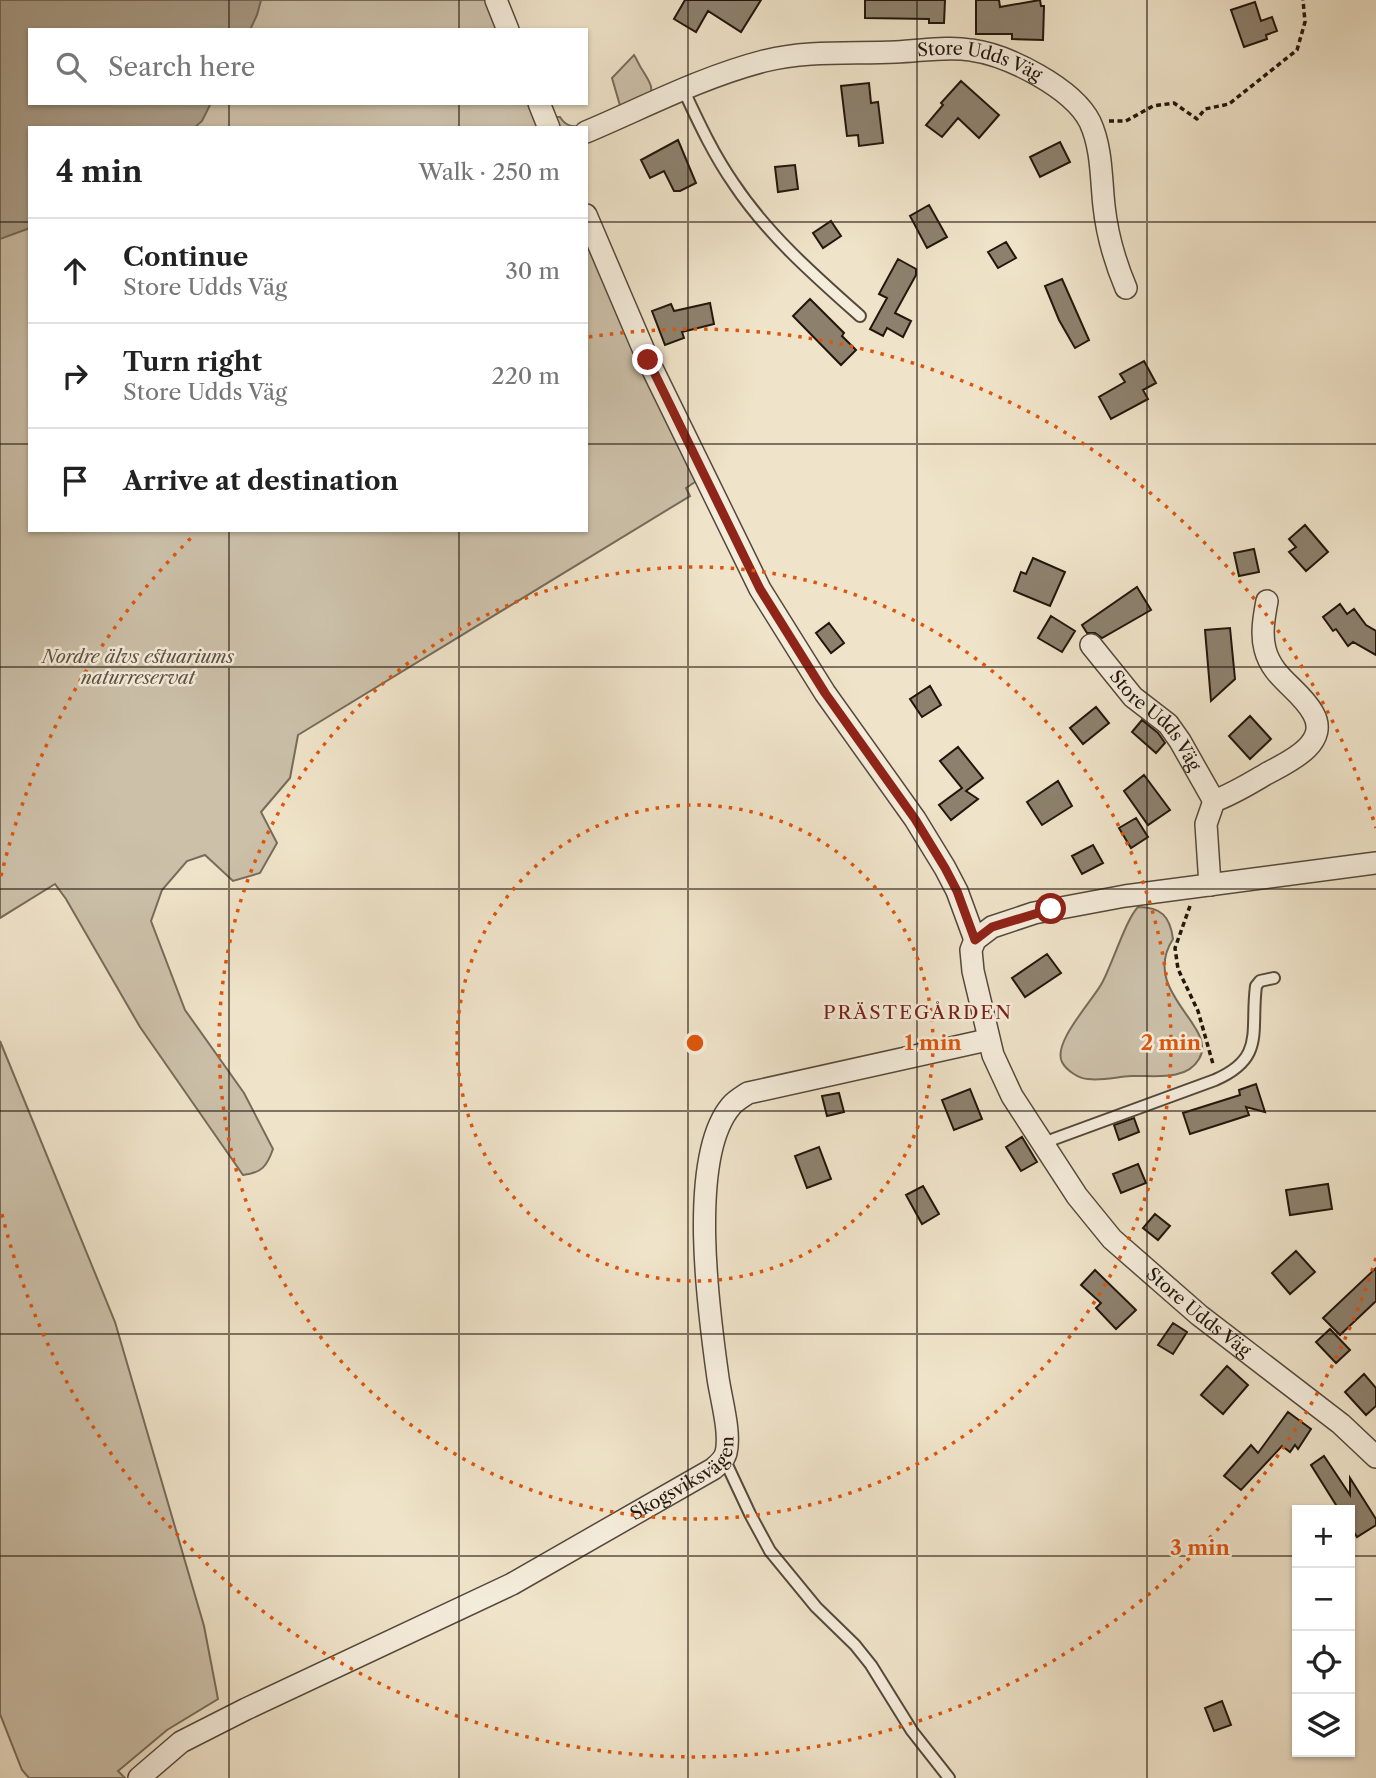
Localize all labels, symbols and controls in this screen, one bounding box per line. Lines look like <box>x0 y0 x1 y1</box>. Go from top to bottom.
search box <box>28 28 588 105</box>
street label: Store Udds Väg <box>916 37 1046 86</box>
icon: search <box>52 48 90 86</box>
text: Search here <box>108 51 255 83</box>
text: 4 min <box>56 153 142 190</box>
text: Walk · 250 m <box>419 158 560 186</box>
text: Continue <box>123 241 248 273</box>
icon: ahead <box>56 252 94 290</box>
text: 30 m <box>505 257 560 285</box>
text: Store Udds Väg <box>123 273 287 301</box>
route end <box>632 344 663 375</box>
text: Turn right <box>123 346 262 378</box>
icon: right <box>56 357 94 395</box>
text: 220 m <box>491 362 560 390</box>
text: Store Udds Väg <box>123 378 287 406</box>
icon: arrive <box>56 462 94 500</box>
text: Arrive at destination <box>123 465 398 497</box>
park label: Nordre älvs estuariums naturreservat <box>40 646 234 689</box>
street label: Store Udds Väg <box>1105 666 1206 775</box>
route start <box>1035 893 1066 924</box>
district label: PRÄSTEGÅRDEN <box>823 1001 1013 1024</box>
text: 1 min <box>904 1030 962 1055</box>
text: 2 min <box>1141 1030 1202 1055</box>
centre of rings <box>683 1031 707 1055</box>
street label: Store Udds Väg <box>1142 1263 1255 1362</box>
street label: Skogsviksvägen <box>626 1436 738 1525</box>
map controls <box>1292 1505 1355 1757</box>
button: + <box>1292 1505 1355 1568</box>
text: 3 min <box>1170 1535 1231 1560</box>
button: − <box>1292 1568 1355 1631</box>
button: locate <box>1292 1631 1355 1694</box>
button: layers <box>1292 1694 1355 1757</box>

